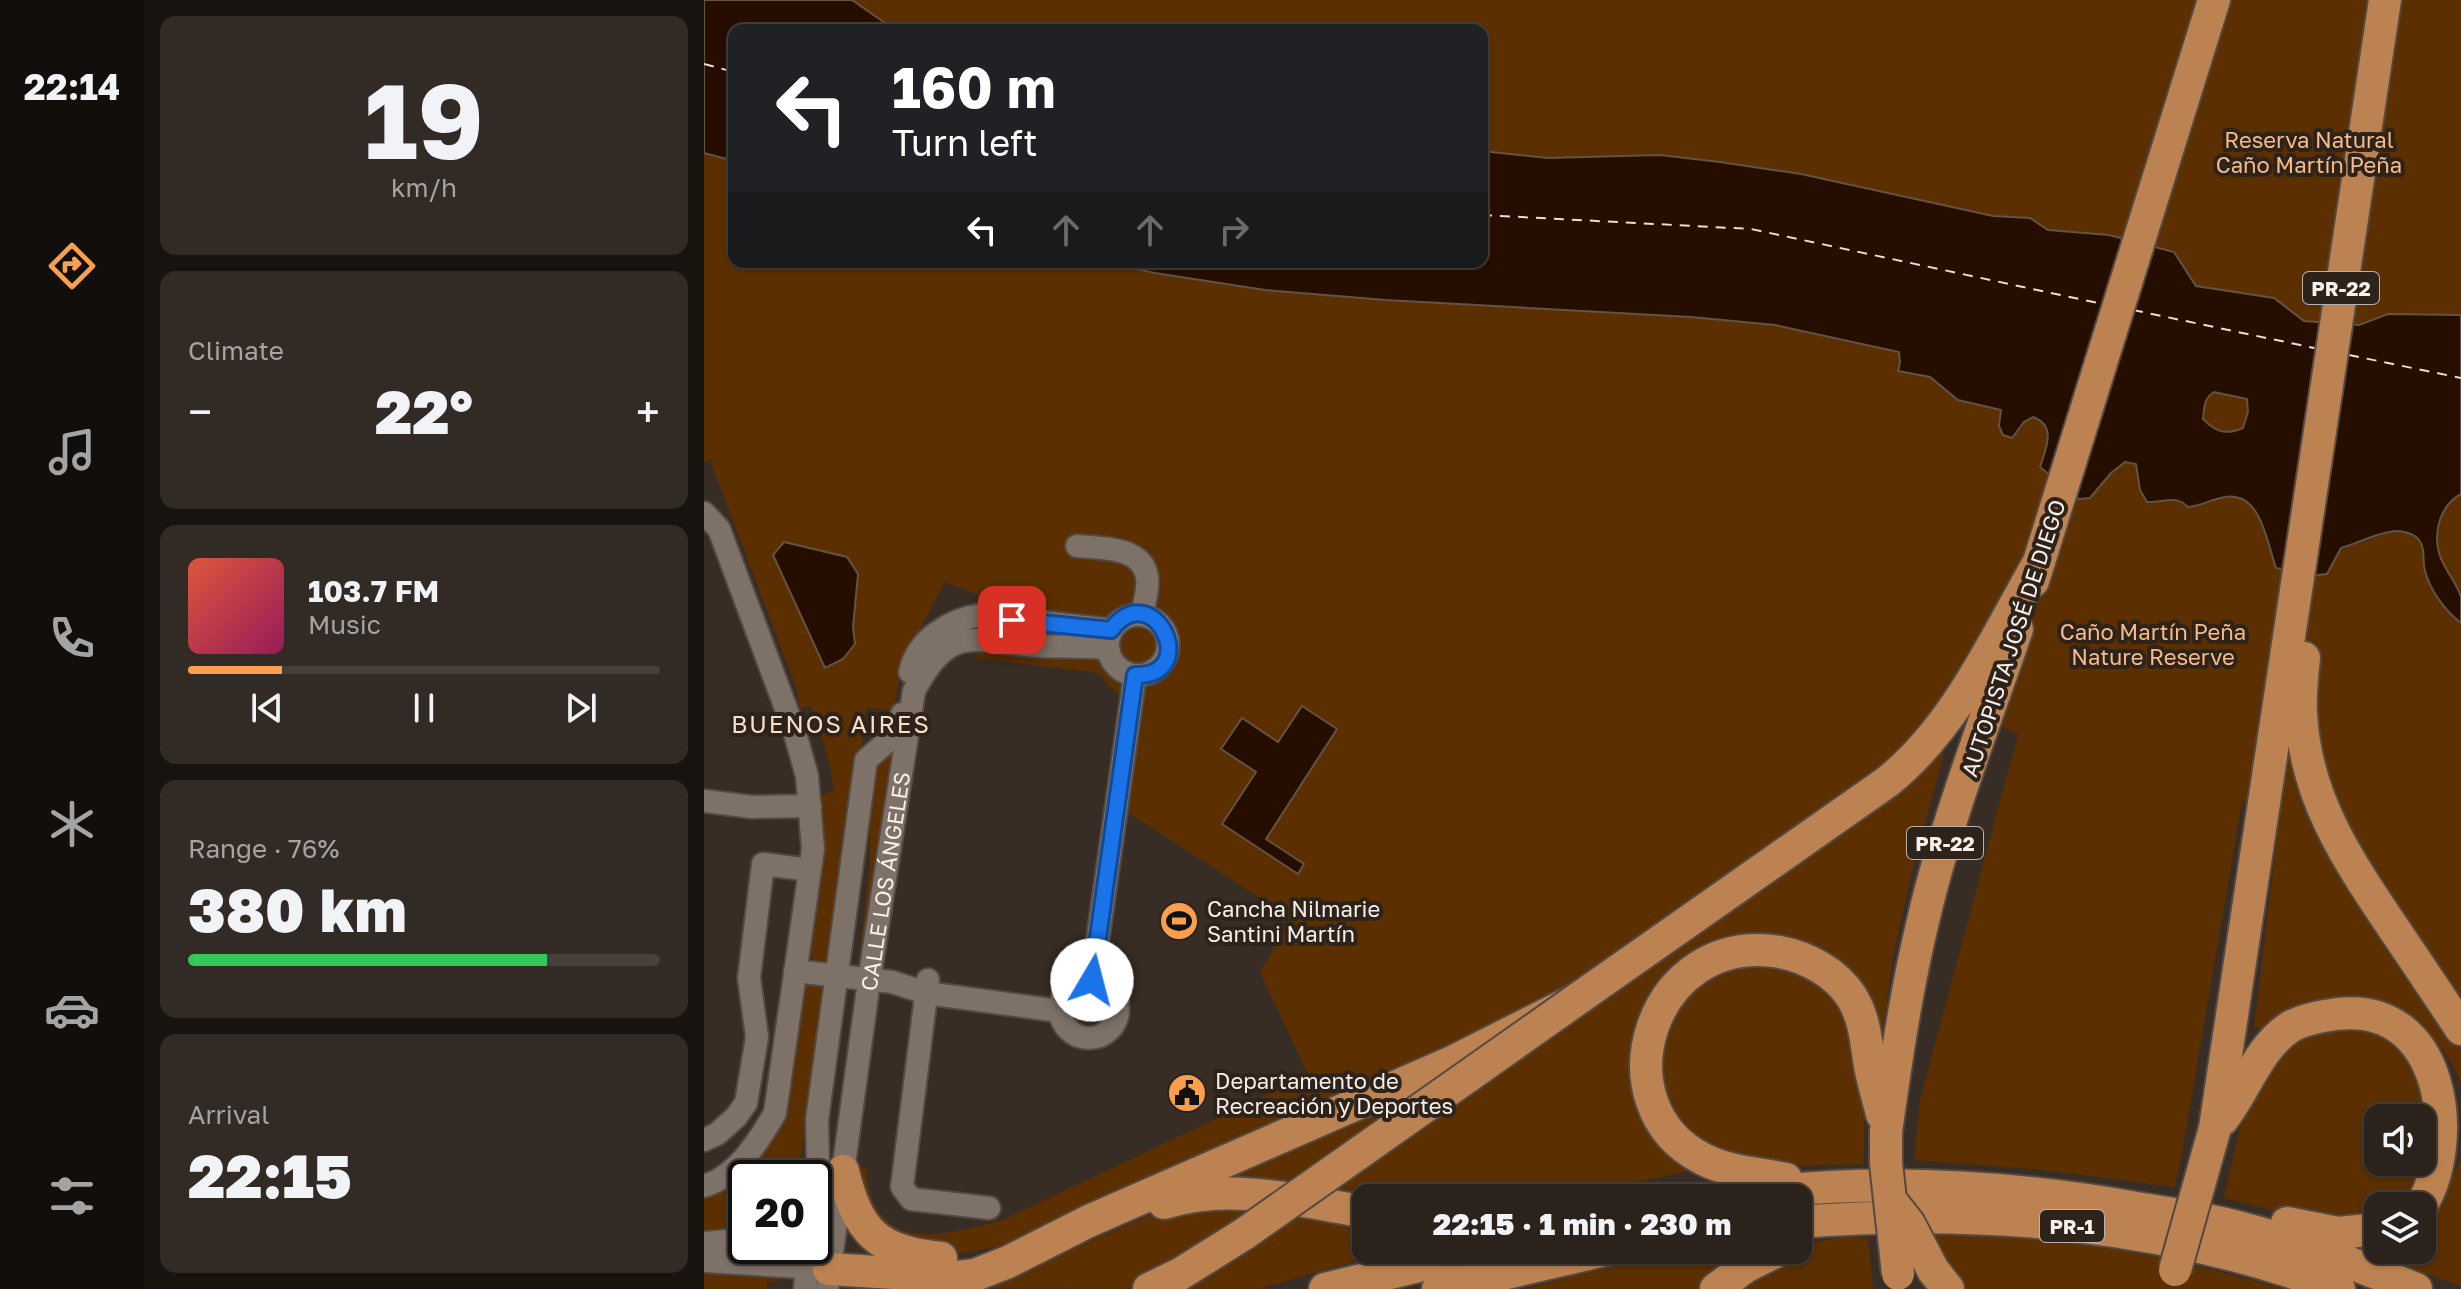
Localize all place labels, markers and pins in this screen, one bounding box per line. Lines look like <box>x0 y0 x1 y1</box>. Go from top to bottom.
pin <box>978 586 1046 654</box>
place label: Cancha Nilmarie Santini Martín <box>1207 895 1380 947</box>
sports icon: Cancha Nilmarie Santini Martín <box>1158 900 1200 942</box>
place label: Departamento de Recreación y Deportes <box>1215 1067 1453 1119</box>
public building icon: Departamento de Recreación y Deportes <box>1166 1072 1208 1114</box>

